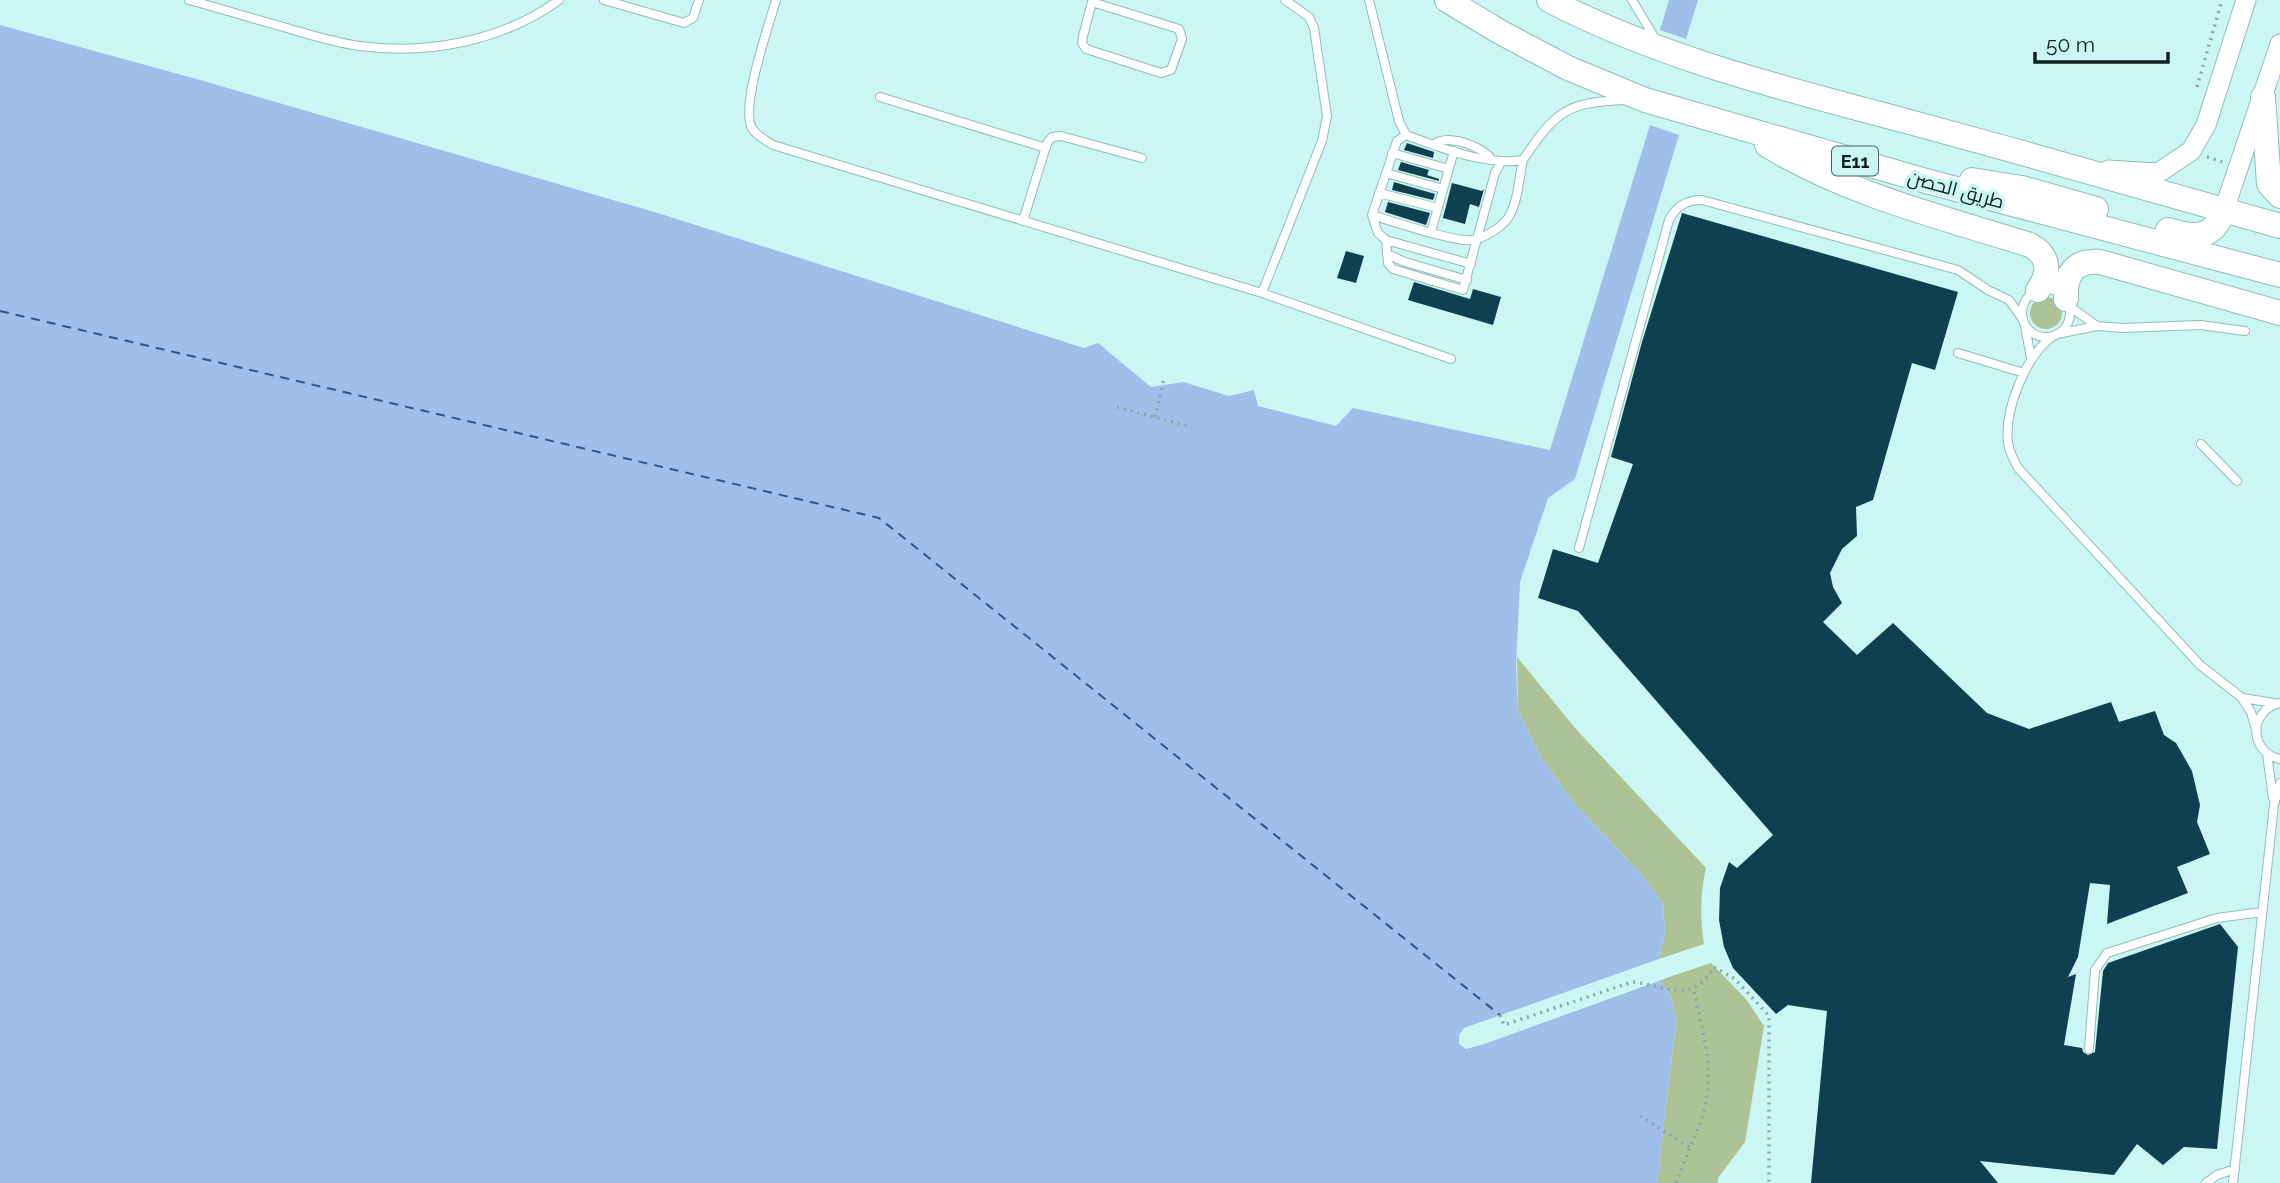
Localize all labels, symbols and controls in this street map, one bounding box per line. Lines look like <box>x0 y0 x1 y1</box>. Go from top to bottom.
scale bar <box>2035 21 2168 65</box>
text: 50 m <box>2046 32 2095 57</box>
road number: E11 <box>1832 146 1878 176</box>
street label: طريق الحصن <box>1905 166 2007 214</box>

